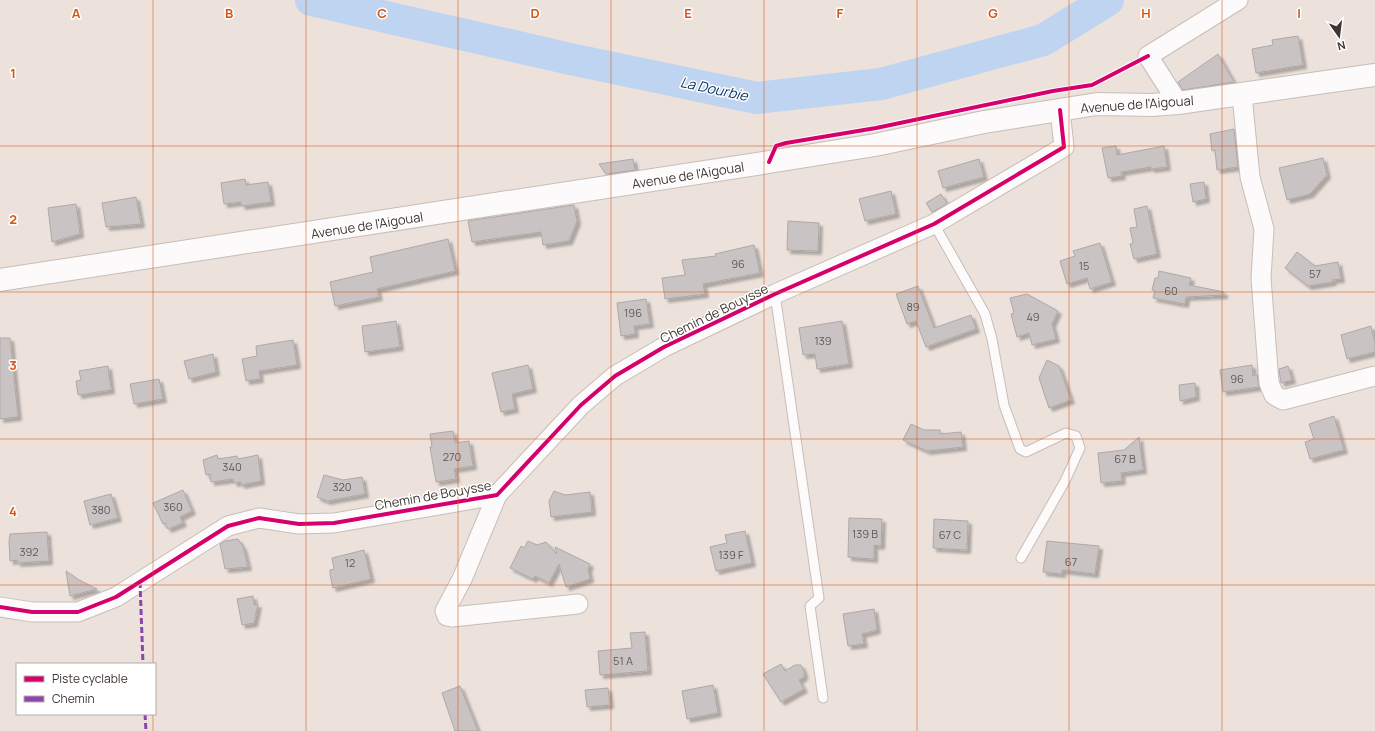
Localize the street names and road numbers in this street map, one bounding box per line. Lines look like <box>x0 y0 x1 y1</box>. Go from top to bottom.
street label: Avenue de l'Aigoual <box>1080 91 1194 117</box>
street label: Avenue de l'Aigoual <box>631 157 745 193</box>
street label: Avenue de l'Aigoual <box>310 207 424 243</box>
street label: Chemin de Bouysse <box>657 279 771 347</box>
street label: Chemin de Bouysse <box>373 476 493 514</box>

